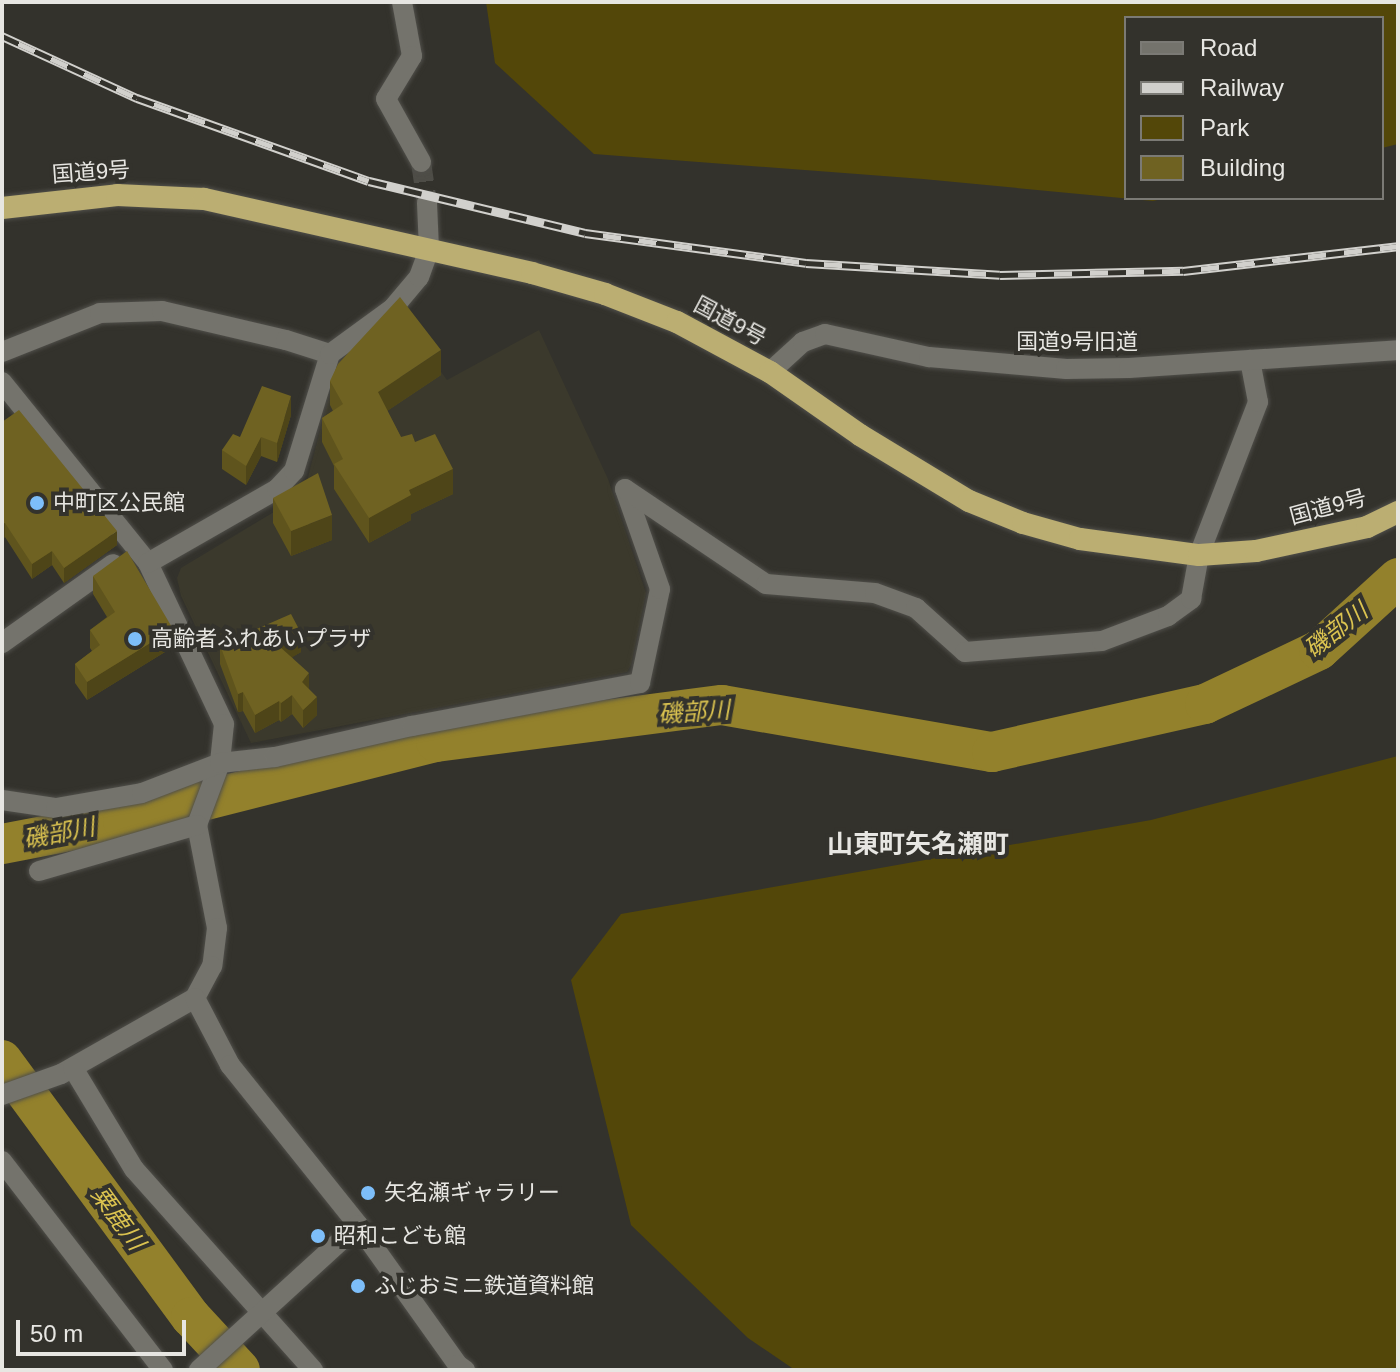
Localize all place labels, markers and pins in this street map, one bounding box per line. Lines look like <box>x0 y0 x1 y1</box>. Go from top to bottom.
place label: 中町区公民館 <box>53 490 185 516</box>
marker: 中町区公民館 <box>28 494 46 512</box>
place label: 高齢者ふれあいプラザ <box>151 626 371 652</box>
marker: 高齢者ふれあいプラザ <box>126 630 144 648</box>
place label: 矢名瀬ギャラリー <box>384 1180 560 1206</box>
marker: 矢名瀬ギャラリー <box>359 1184 377 1202</box>
place label: 昭和こども館 <box>334 1223 466 1249</box>
marker: 昭和こども館 <box>309 1227 327 1245</box>
place label: ふじおミニ鉄道資料館 <box>374 1273 594 1299</box>
marker: ふじおミニ鉄道資料館 <box>349 1277 367 1295</box>

